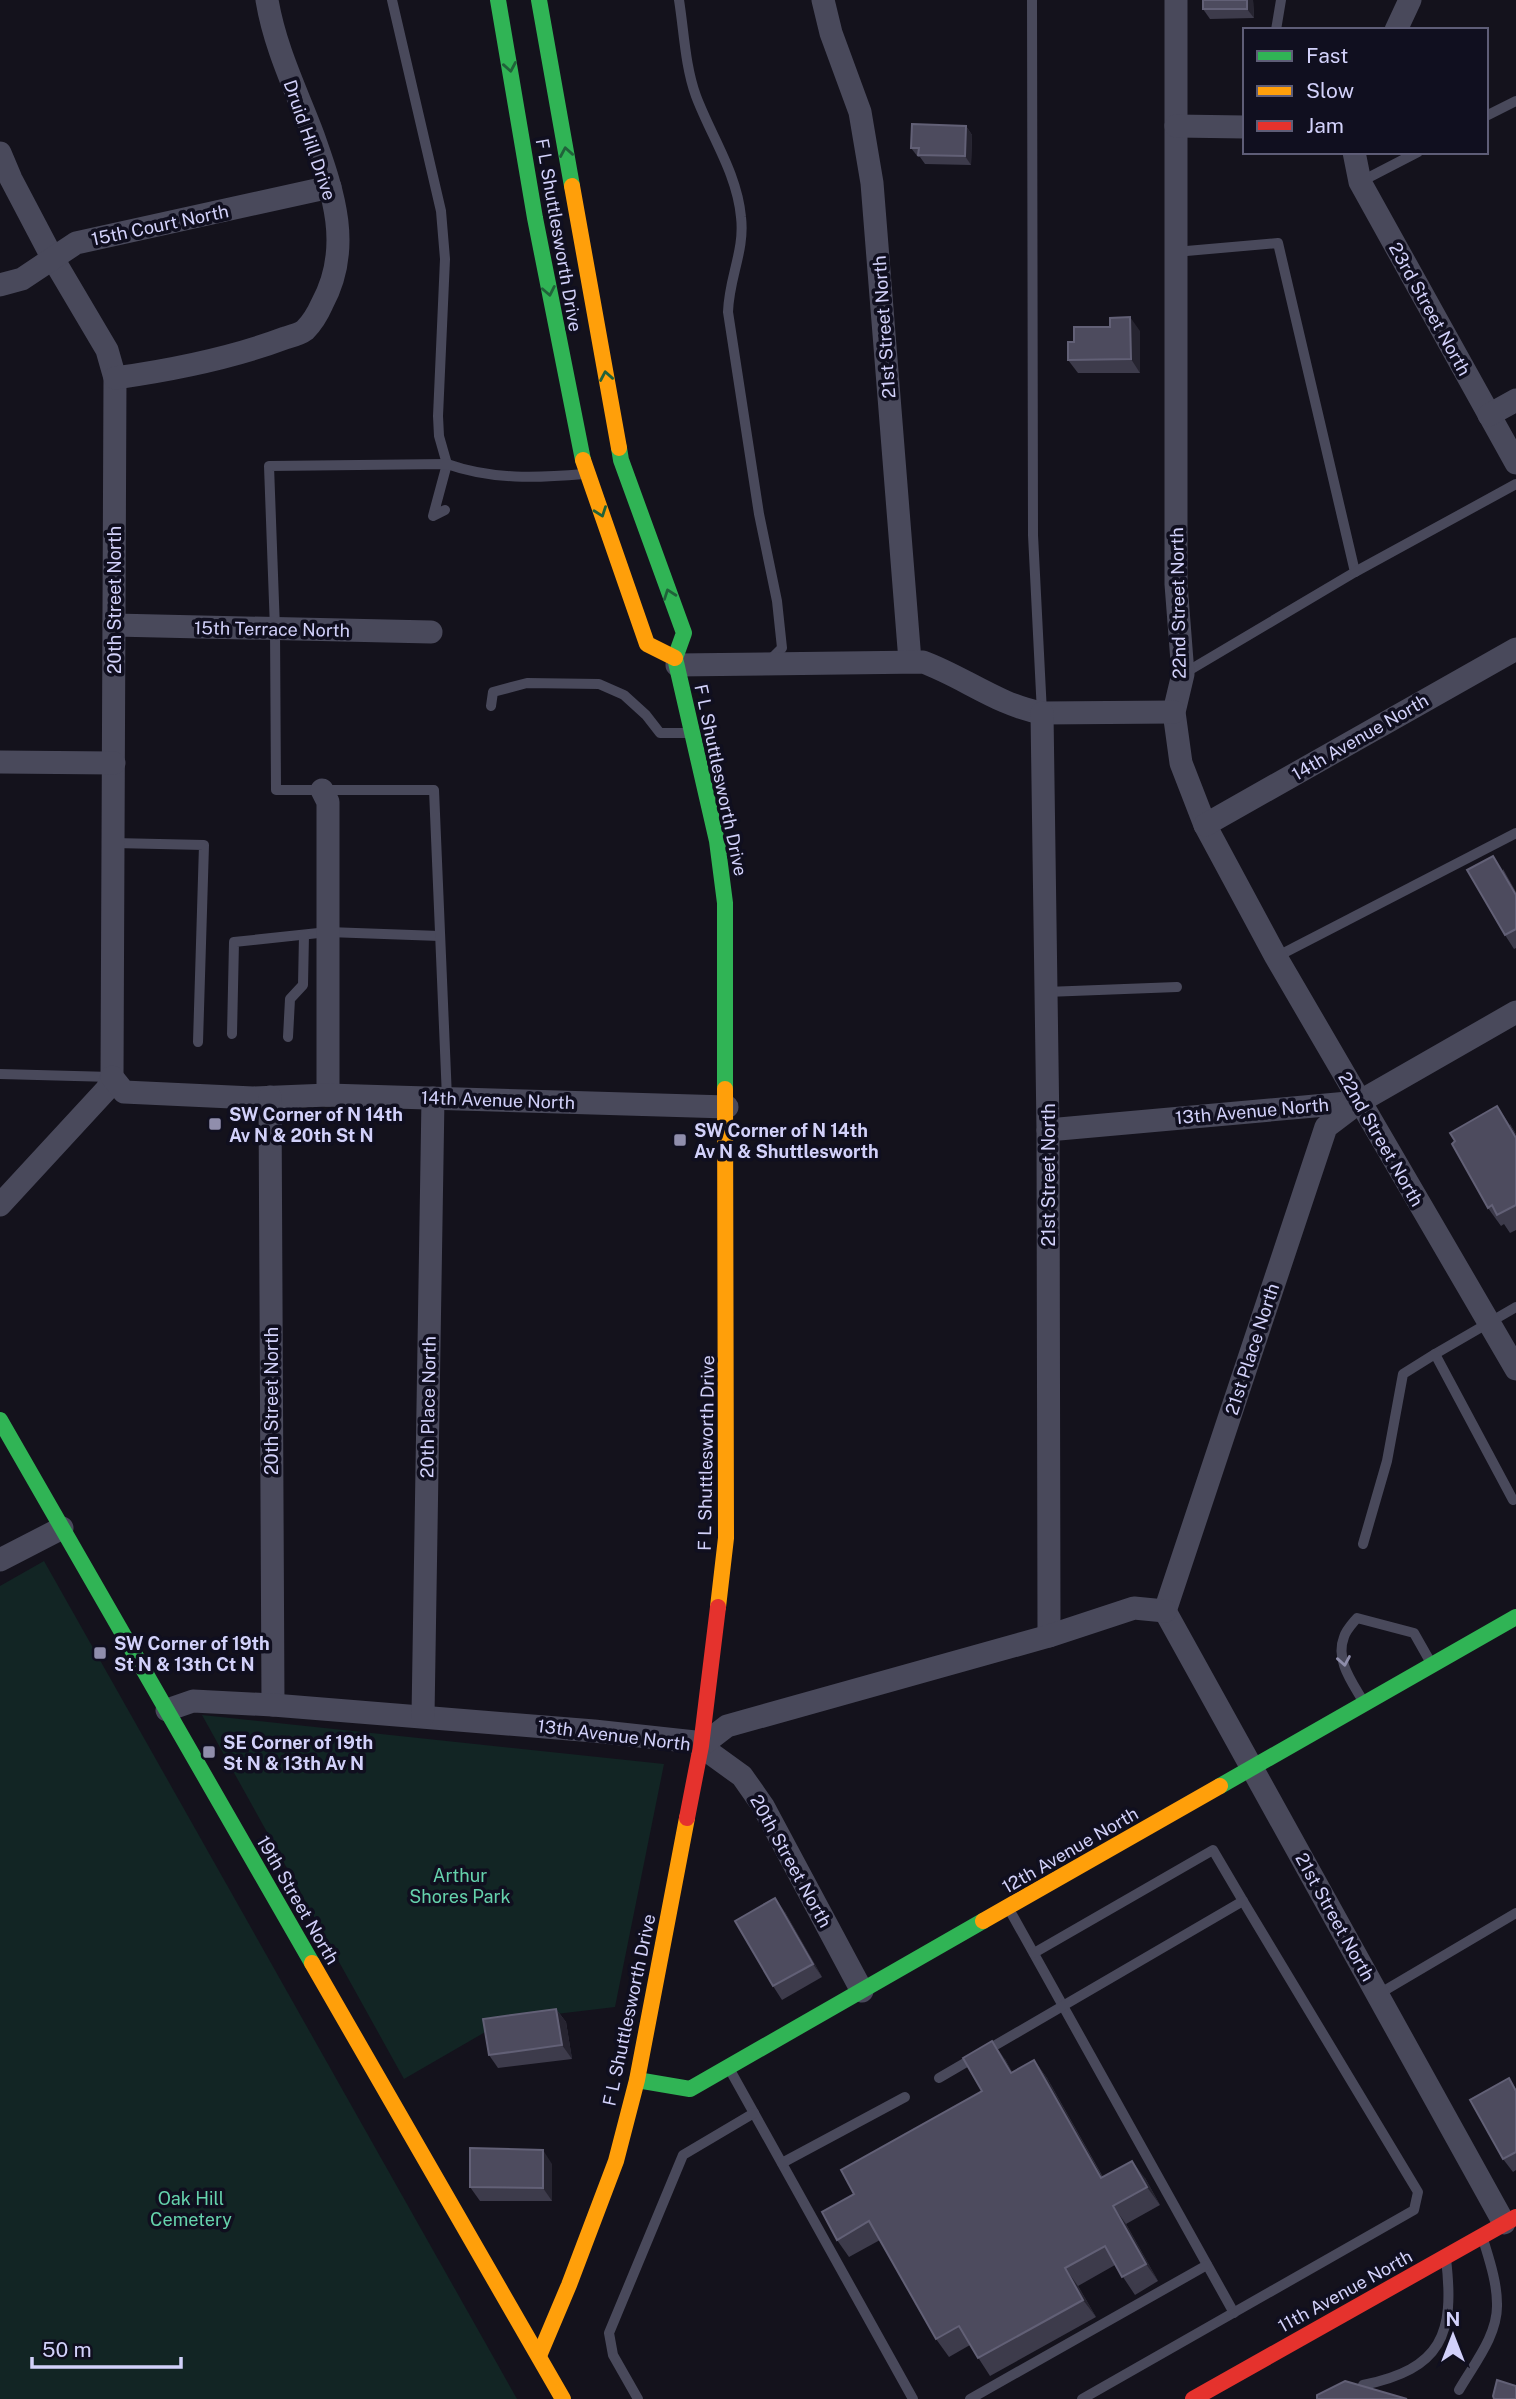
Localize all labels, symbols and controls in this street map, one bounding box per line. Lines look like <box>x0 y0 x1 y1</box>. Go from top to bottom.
legend <box>1243 28 1488 154</box>
text: Fast <box>1306 43 1348 68</box>
one-way arrow <box>502 61 517 73</box>
street label: Druid Hill Drive <box>280 77 340 203</box>
text: Slow <box>1306 78 1354 103</box>
text: Jam <box>1306 113 1344 138</box>
street label: F L Shuttlesworth Drive <box>532 137 586 333</box>
one-way arrow <box>560 146 575 158</box>
street label: 15th Court North <box>90 200 230 250</box>
street label: 23rd Street North <box>1385 239 1475 379</box>
street label: 21st Street North <box>869 255 899 399</box>
one-way arrow <box>541 285 556 297</box>
one-way arrow <box>599 370 614 382</box>
one-way arrow <box>592 506 606 518</box>
street label: 20th Street North <box>104 526 125 674</box>
street label: 22nd Street North <box>1166 527 1190 679</box>
one-way arrow <box>663 588 677 600</box>
street label: 15th Terrace North <box>194 617 350 641</box>
street label: F L Shuttlesworth Drive <box>690 682 752 878</box>
street label: 14th Avenue North <box>1288 689 1432 785</box>
street label: 22nd Street North <box>1334 1068 1428 1210</box>
street label: 14th Avenue North <box>421 1087 575 1113</box>
street label: 13th Avenue North <box>1174 1094 1330 1128</box>
street label: 21st Street North <box>1038 1103 1059 1247</box>
place label: SW Corner of N 14th Av N & 20th St N <box>229 1104 403 1146</box>
marker: SW Corner of N 14th Av N & 20th St N <box>207 1116 223 1132</box>
place label: SW Corner of N 14th Av N & Shuttlesworth <box>694 1120 879 1162</box>
marker: SW Corner of N 14th Av N & Shuttlesworth <box>672 1132 688 1148</box>
street label: 21st Place North <box>1221 1281 1283 1417</box>
street label: 20th Street North <box>261 1327 282 1475</box>
street label: 20th Place North <box>416 1336 440 1478</box>
street label: F L Shuttlesworth Drive <box>694 1355 718 1551</box>
place label: SW Corner of 19th St N & 13th Ct N <box>114 1633 270 1675</box>
marker: SW Corner of 19th St N & 13th Ct N <box>92 1645 108 1661</box>
one-way arrow <box>1336 1655 1351 1667</box>
street label: 13th Avenue North <box>536 1715 692 1755</box>
place label: SE Corner of 19th St N & 13th Av N <box>223 1732 373 1774</box>
marker: SE Corner of 19th St N & 13th Av N <box>201 1744 217 1760</box>
street label: 20th Street North <box>746 1791 836 1931</box>
street label: 12th Avenue North <box>998 1802 1142 1898</box>
street label: 19th Street North <box>253 1832 343 1968</box>
street label: 21st Street North <box>1291 1849 1379 1985</box>
park label: Arthur Shores Park <box>409 1865 511 1907</box>
street label: F L Shuttlesworth Drive <box>598 1912 660 2108</box>
park label: Oak Hill Cemetery <box>150 2188 232 2230</box>
street label: 11th Avenue North <box>1274 2245 1416 2337</box>
north arrow <box>1418 2301 1488 2371</box>
text: N <box>1446 2308 1460 2330</box>
scale bar <box>32 2326 180 2370</box>
text: 50 m <box>42 2337 92 2362</box>

